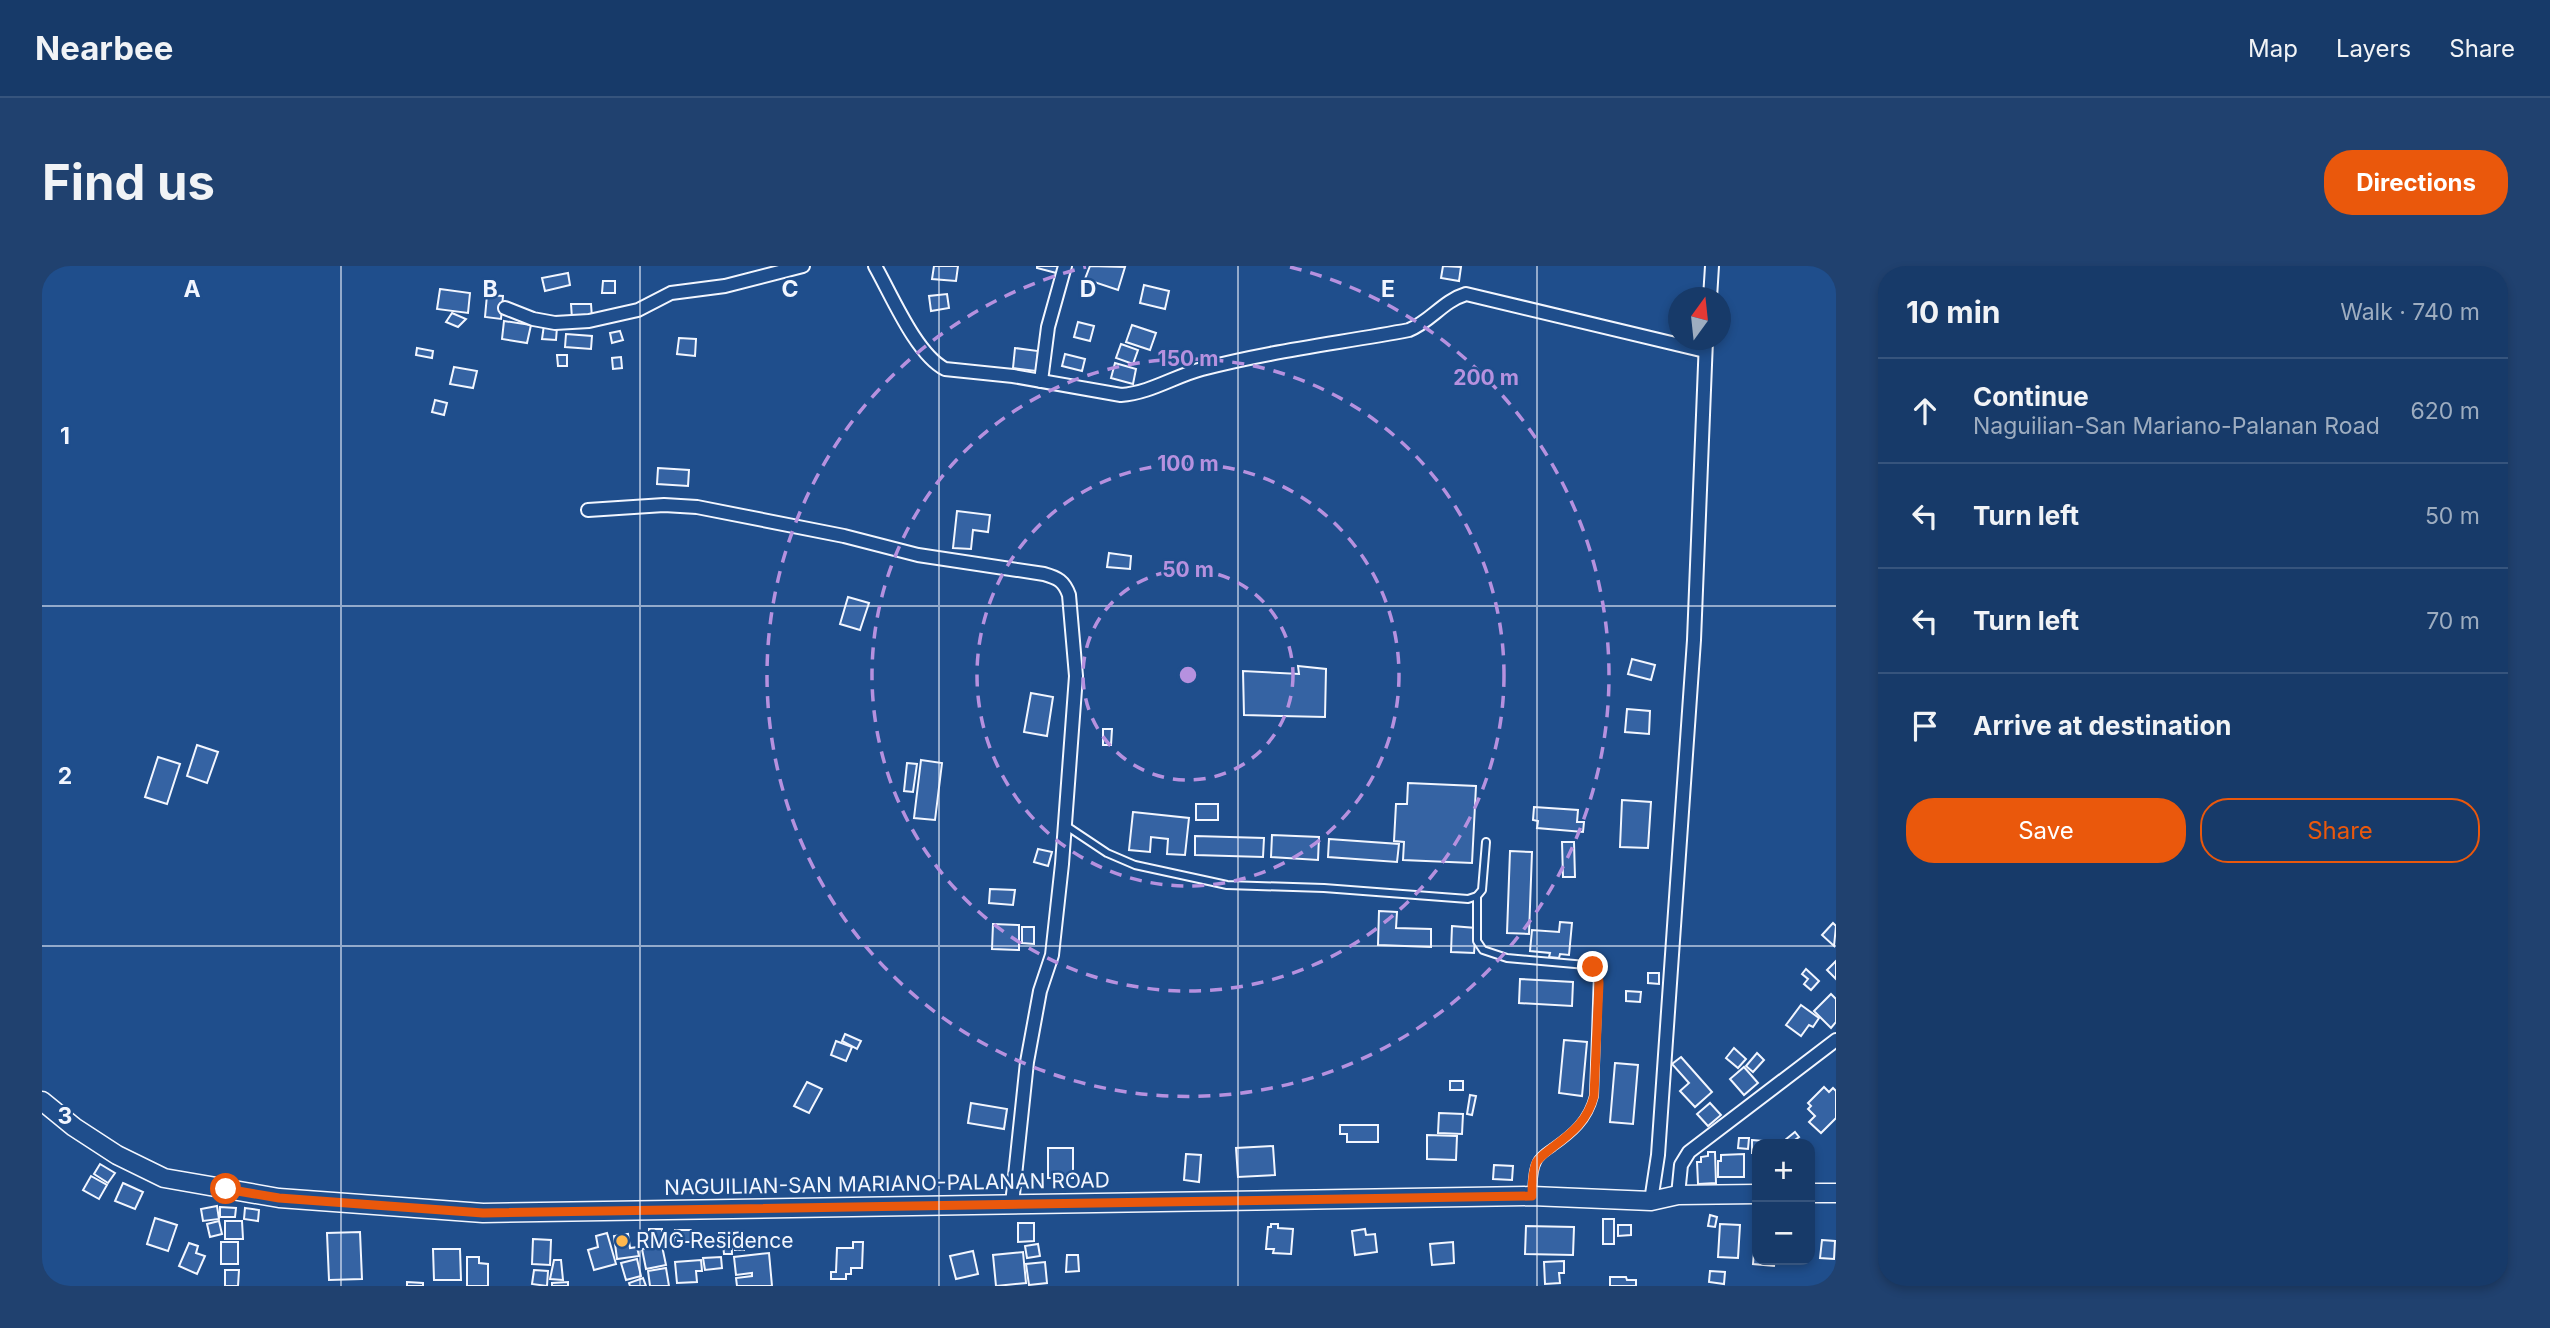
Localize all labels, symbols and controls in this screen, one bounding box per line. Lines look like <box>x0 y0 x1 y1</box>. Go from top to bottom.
text: Nearbee <box>35 28 173 68</box>
text: Map <box>2248 34 2298 63</box>
text: Layers <box>2336 34 2411 63</box>
text: Share <box>2449 34 2515 63</box>
button: Directions <box>2324 150 2508 215</box>
text: Find us <box>42 153 215 212</box>
text: A <box>183 275 201 303</box>
text: B <box>482 275 498 303</box>
text: C <box>781 275 799 303</box>
text: D <box>1080 275 1096 303</box>
text: E <box>1381 275 1395 303</box>
north arrow <box>1668 287 1731 350</box>
text: 10 min <box>1906 294 2000 330</box>
text: Walk · 740 m <box>2340 298 2480 326</box>
text: 150 m <box>1158 346 1218 371</box>
text: 200 m <box>1453 365 1519 390</box>
text: Continue <box>1973 381 2089 412</box>
icon: ahead <box>1906 392 1944 430</box>
text: 620 m <box>2411 397 2480 425</box>
text: Naguilian-San Mariano-Palanan Road <box>1973 412 2380 440</box>
text: 1 <box>60 422 70 450</box>
text: 100 m <box>1157 451 1219 476</box>
icon: left <box>1906 497 1944 535</box>
text: Turn left <box>1973 500 2079 531</box>
text: 50 m <box>2425 502 2480 530</box>
text: 50 m <box>1162 557 1214 582</box>
icon: left <box>1906 602 1944 640</box>
text: Turn left <box>1973 605 2079 636</box>
text: 70 m <box>2426 607 2480 635</box>
centre of rings <box>1176 663 1200 687</box>
icon: arrive <box>1906 707 1944 745</box>
text: Arrive at destination <box>1973 710 2232 741</box>
text: 2 <box>58 762 72 790</box>
button: Save <box>1906 798 2186 863</box>
button: Share <box>2200 798 2480 863</box>
route end <box>1577 951 1608 982</box>
text: 3 <box>58 1102 72 1130</box>
map controls <box>1752 1139 1815 1265</box>
button: + <box>1752 1139 1815 1202</box>
street label: NAGUILIAN-SAN MARIANO-PALANAN ROAD <box>664 1167 1110 1200</box>
route start <box>210 1173 241 1204</box>
button: − <box>1752 1202 1815 1265</box>
place label: RMG Residence <box>636 1228 793 1253</box>
marker: RMG Residence <box>614 1233 630 1249</box>

